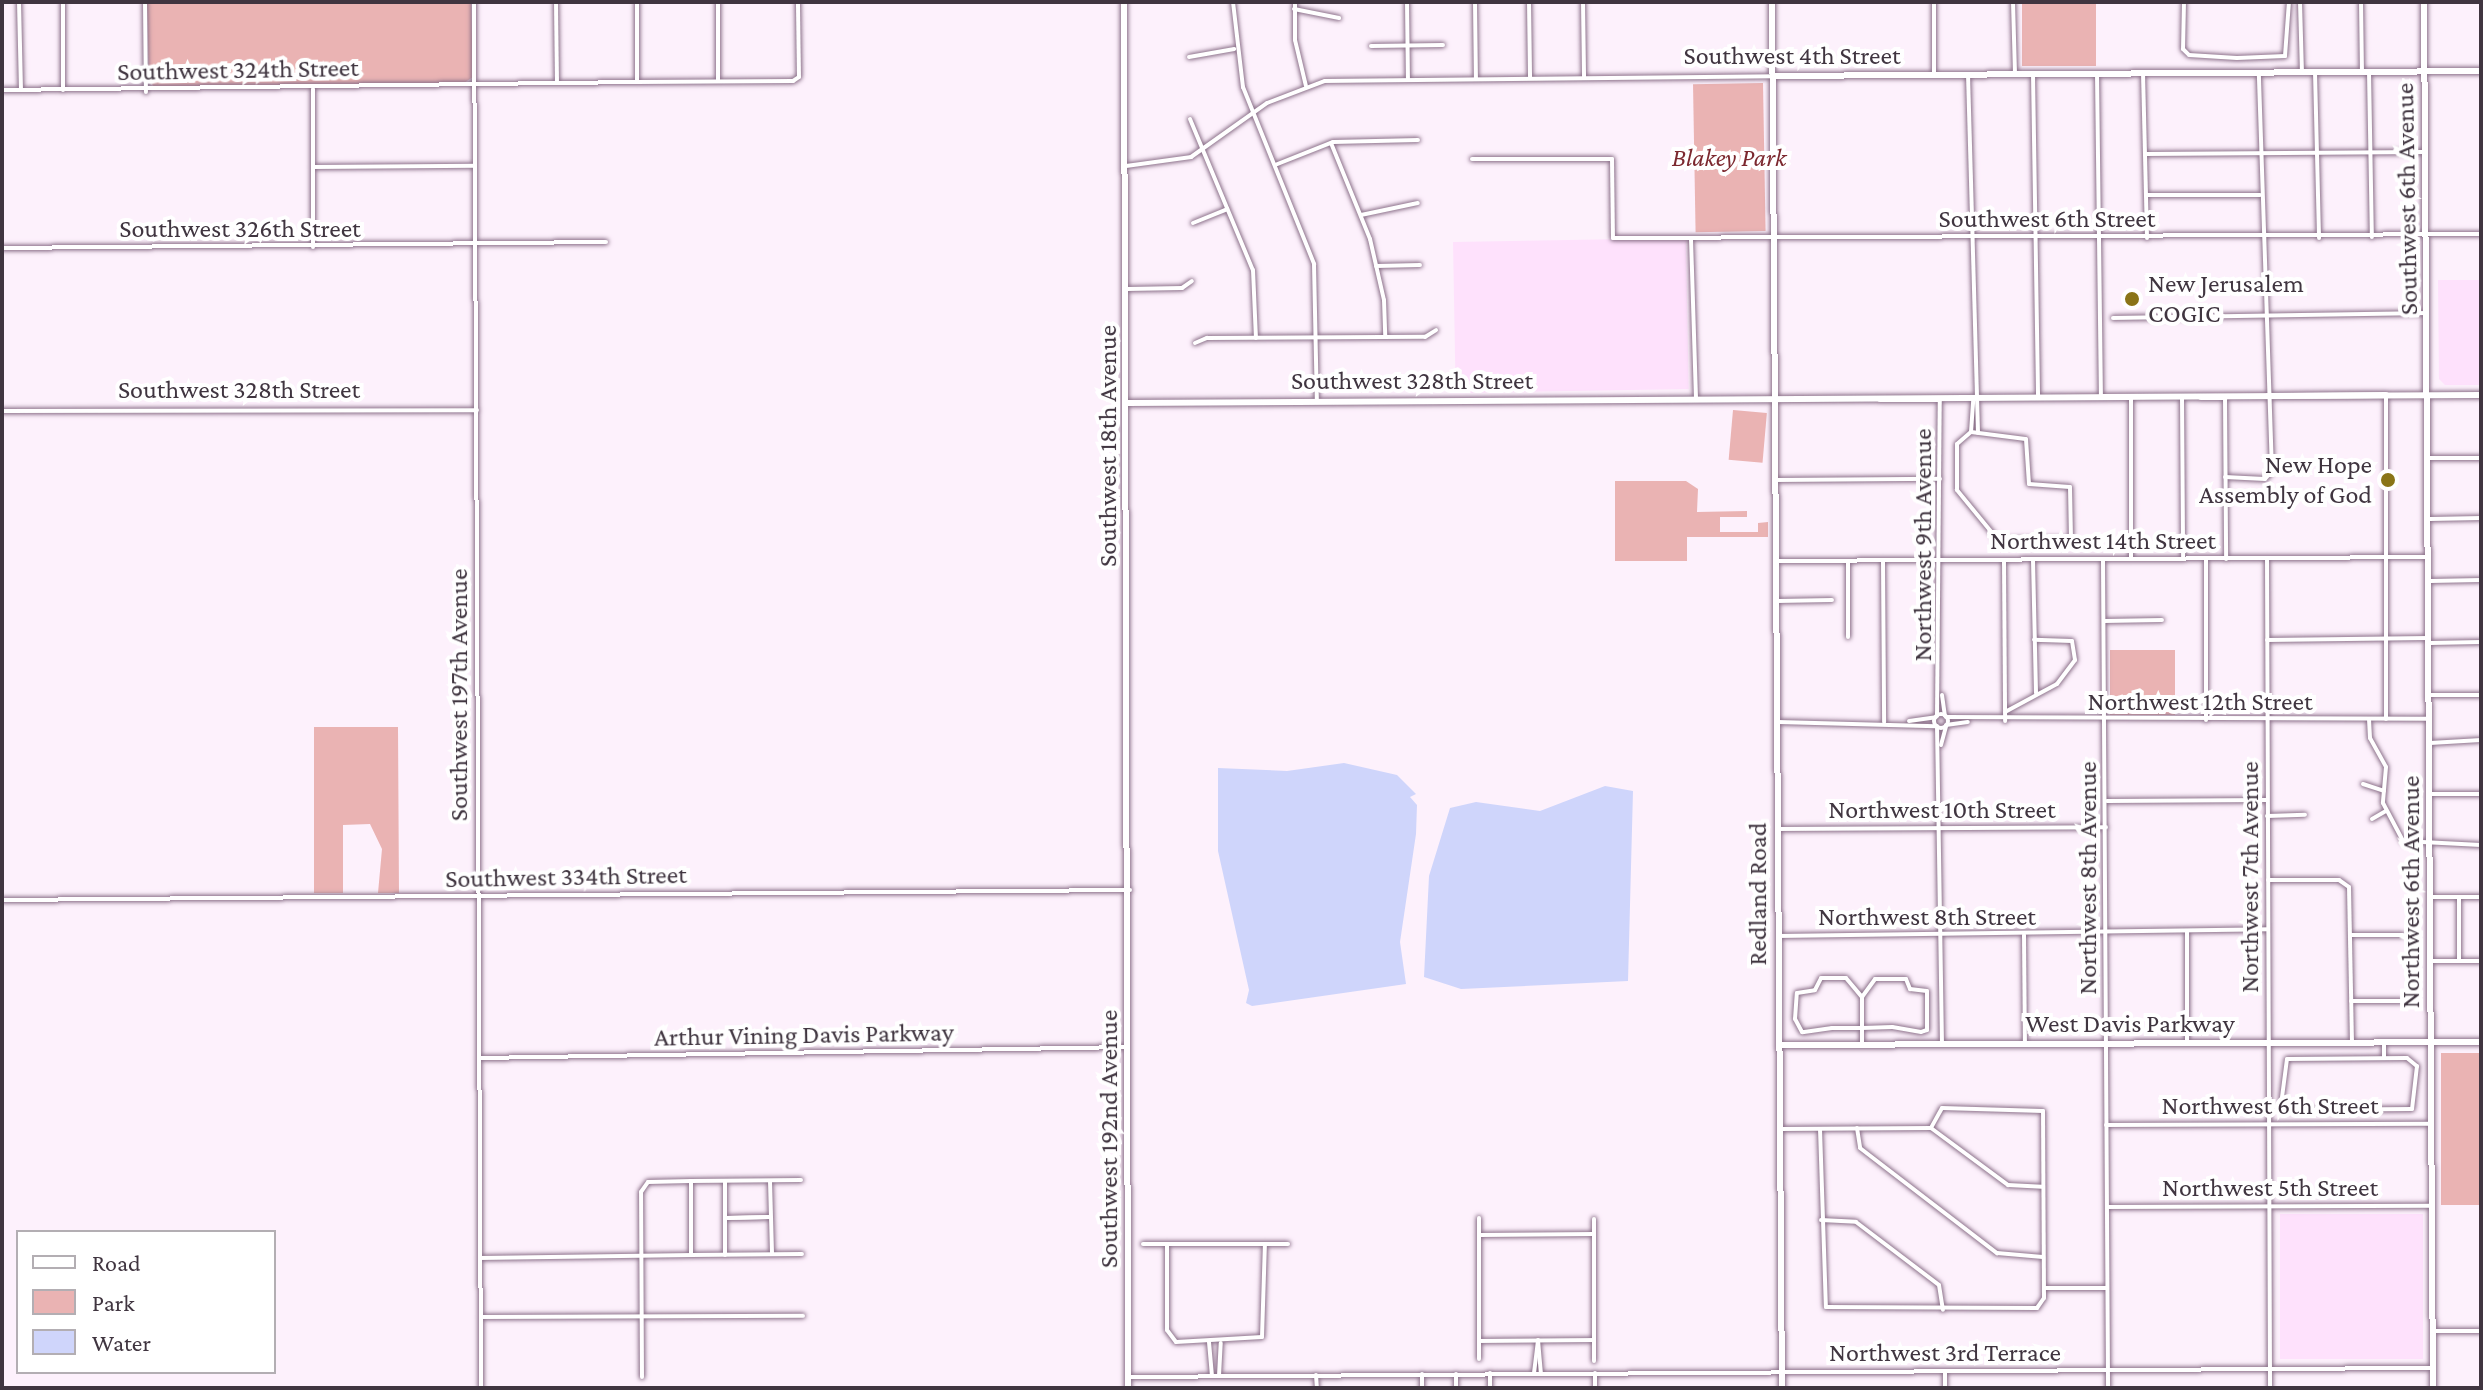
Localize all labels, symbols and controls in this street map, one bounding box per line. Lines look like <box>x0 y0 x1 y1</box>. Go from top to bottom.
street label: Southwest 4th Street <box>1683 40 1901 72</box>
street label: Southwest 324th Street <box>117 52 359 88</box>
street label: Southwest 6th Avenue <box>2389 83 2425 315</box>
park label: Blakey Park <box>1672 142 1786 174</box>
street label: Southwest 6th Street <box>1939 203 2155 235</box>
street label: Southwest 326th Street <box>119 213 361 245</box>
place label: New Jerusalem COGIC <box>2148 268 2304 330</box>
marker: New Jerusalem COGIC <box>2123 290 2141 308</box>
street label: Southwest 18th Avenue <box>1092 325 1124 567</box>
street label: Southwest 328th Street <box>1291 365 1533 397</box>
street label: Southwest 328th Street <box>118 374 360 406</box>
street label: Northwest 9th Avenue <box>1907 429 1939 661</box>
place label: New Hope Assembly of God <box>2199 449 2372 510</box>
marker: New Hope Assembly of God <box>2379 471 2397 489</box>
street label: Northwest 14th Street <box>1990 525 2216 557</box>
street label: Southwest 197th Avenue <box>443 569 475 821</box>
street label: Northwest 12th Street <box>2088 686 2312 718</box>
street label: Northwest 8th Avenue <box>2072 761 2104 995</box>
street label: Northwest 7th Avenue <box>2234 761 2266 993</box>
street label: Northwest 6th Avenue <box>2395 776 2427 1008</box>
street label: Northwest 10th Street <box>1828 794 2056 826</box>
street label: Redland Road <box>1742 822 1774 966</box>
street label: Southwest 334th Street <box>445 859 687 895</box>
street label: Northwest 8th Street <box>1818 901 2036 933</box>
street label: West Davis Parkway <box>2025 1008 2235 1040</box>
street label: Southwest 192nd Avenue <box>1093 1010 1125 1268</box>
street label: Arthur Vining Davis Parkway <box>654 1017 954 1053</box>
street label: Northwest 6th Street <box>2161 1090 2379 1122</box>
street label: Northwest 5th Street <box>2162 1172 2378 1204</box>
legend <box>16 1230 276 1374</box>
text: Road <box>92 1249 141 1276</box>
text: Park <box>92 1289 135 1316</box>
text: Water <box>92 1329 151 1356</box>
street label: Northwest 3rd Terrace <box>1829 1337 2061 1369</box>

